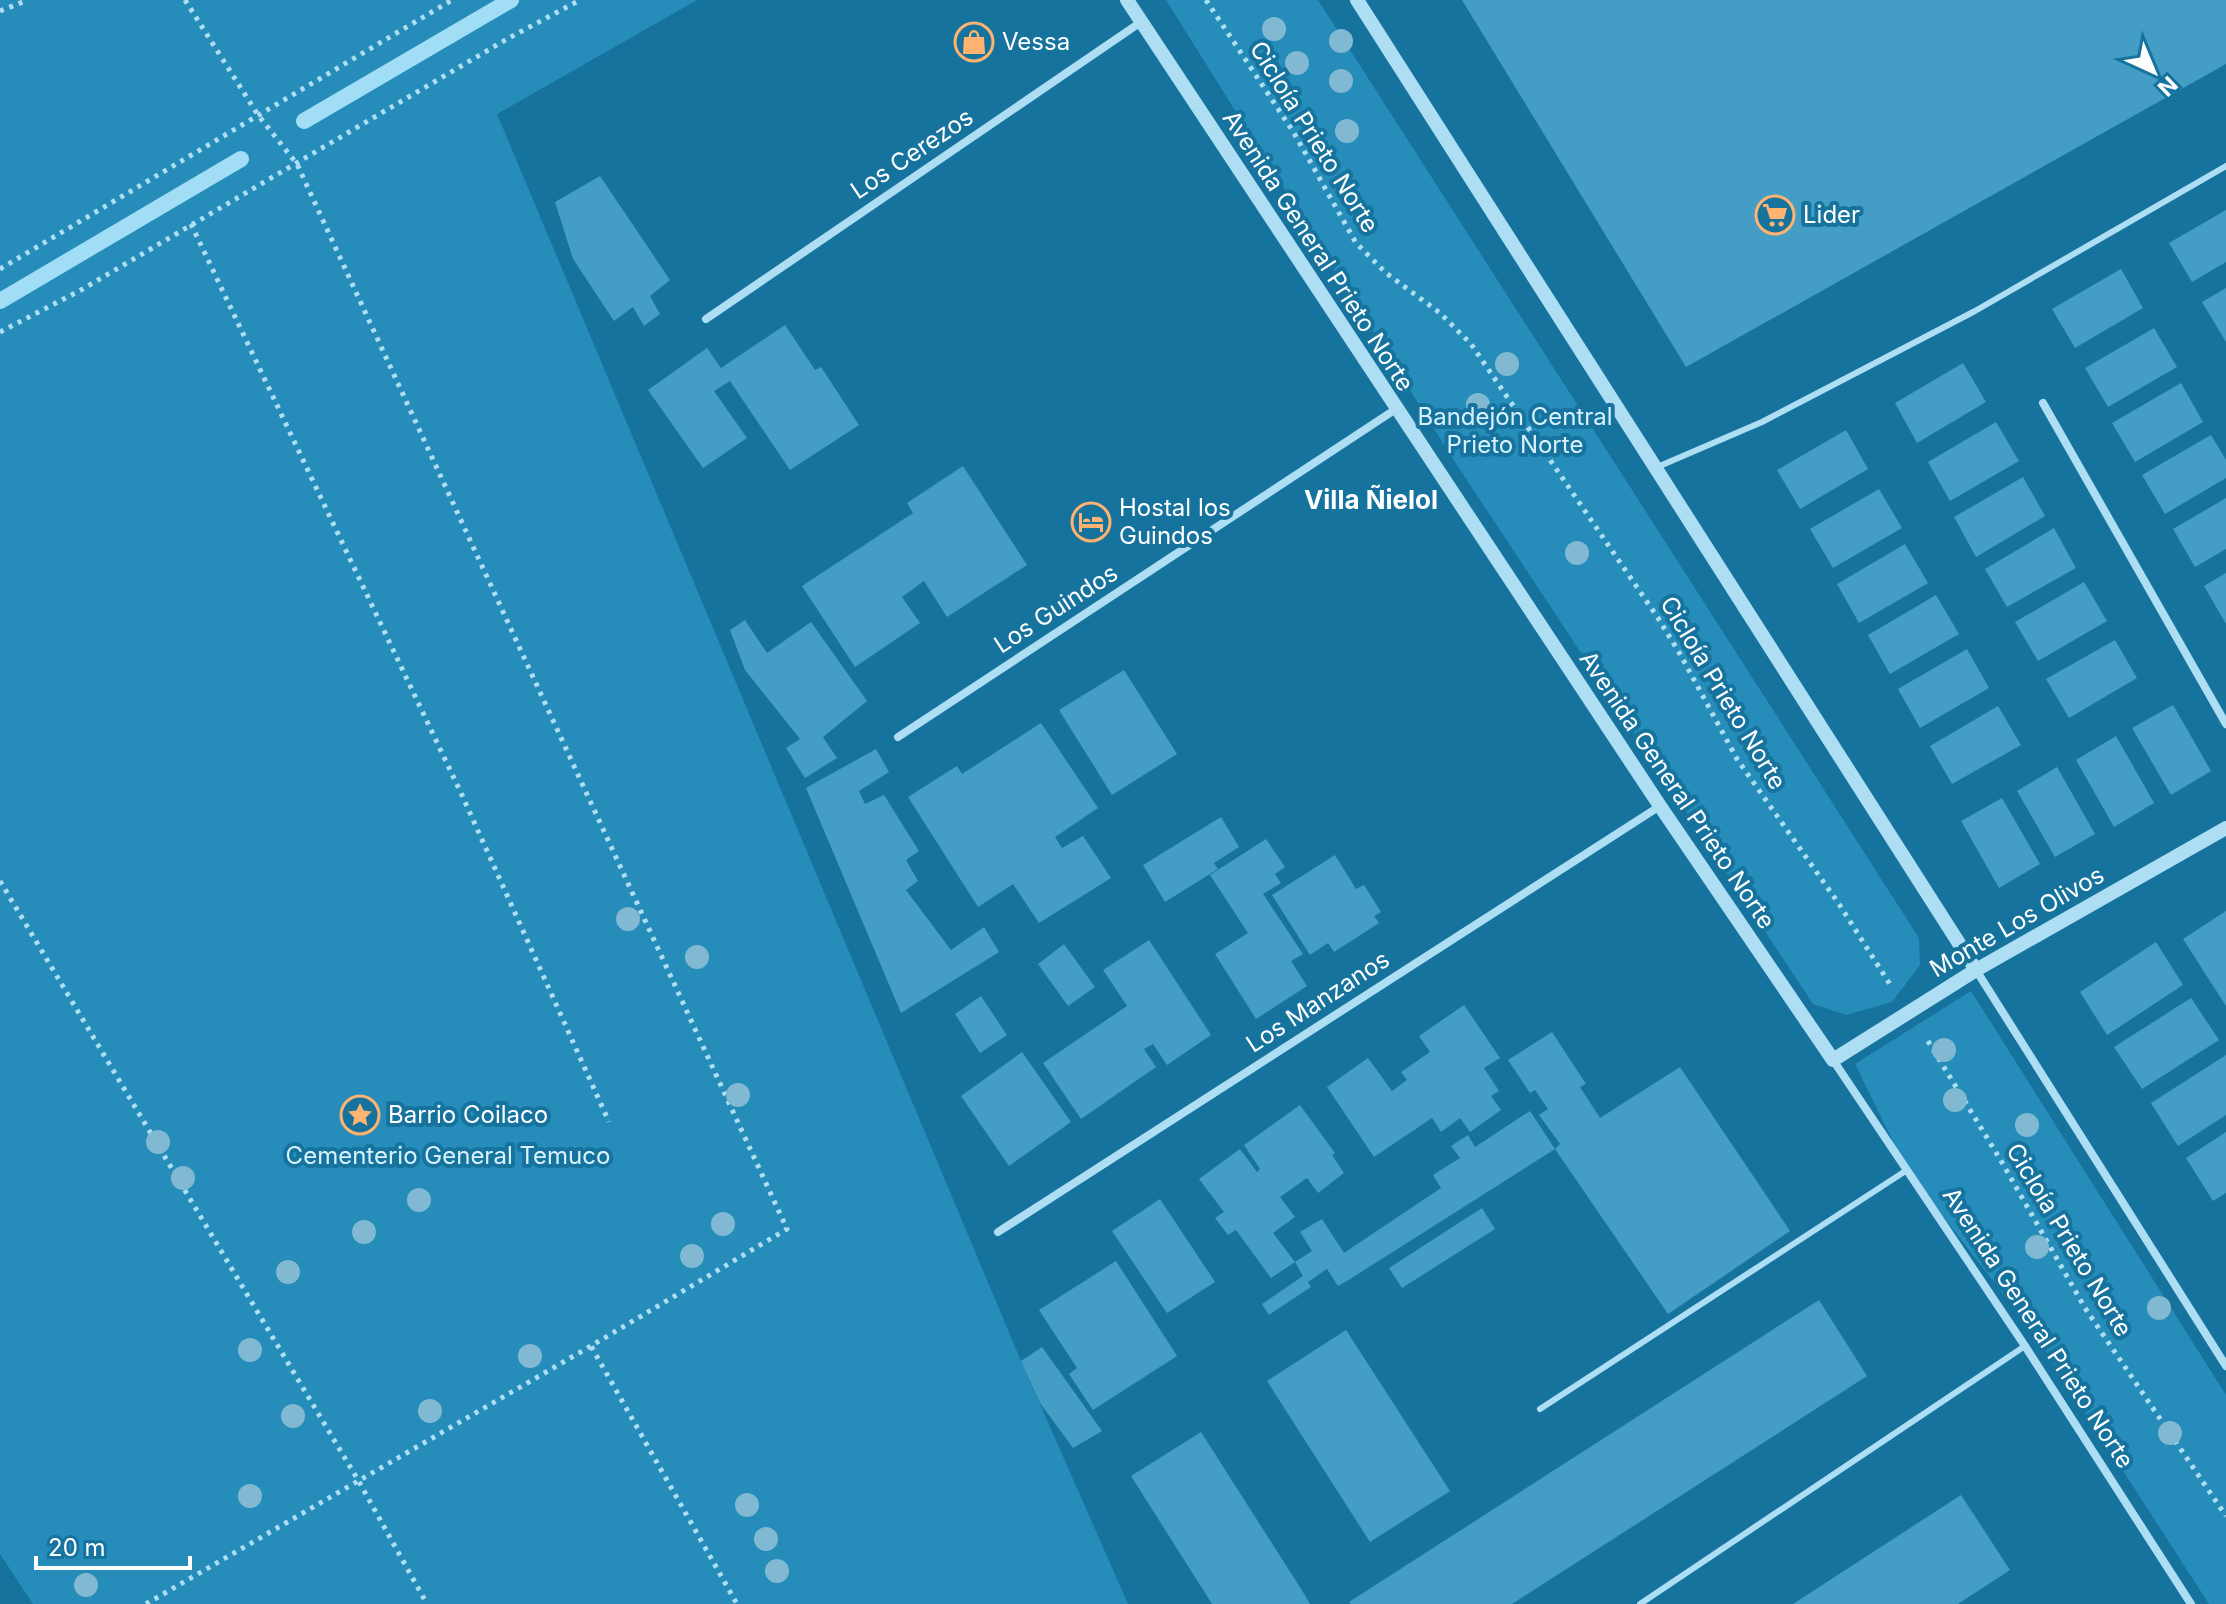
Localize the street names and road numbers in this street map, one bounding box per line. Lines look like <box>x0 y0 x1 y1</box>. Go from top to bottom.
street label: Cicloía Prieto Norte <box>1244 36 1385 238</box>
street label: Los Cerezos <box>845 102 978 205</box>
street label: Avenida General Prieto Norte <box>1217 105 1420 397</box>
street label: Los Guindos <box>989 558 1123 659</box>
street label: Cicloía Prieto Norte <box>1654 591 1793 795</box>
street label: Avenida General Prieto Norte <box>1573 645 1781 934</box>
street label: Monte Los Olivos <box>1925 860 2109 983</box>
street label: Los Manzanos <box>1241 945 1395 1059</box>
street label: Cicloía Prieto Norte <box>2000 1138 2139 1342</box>
street label: Avenida General Prieto Norte <box>1937 1182 2140 1474</box>

